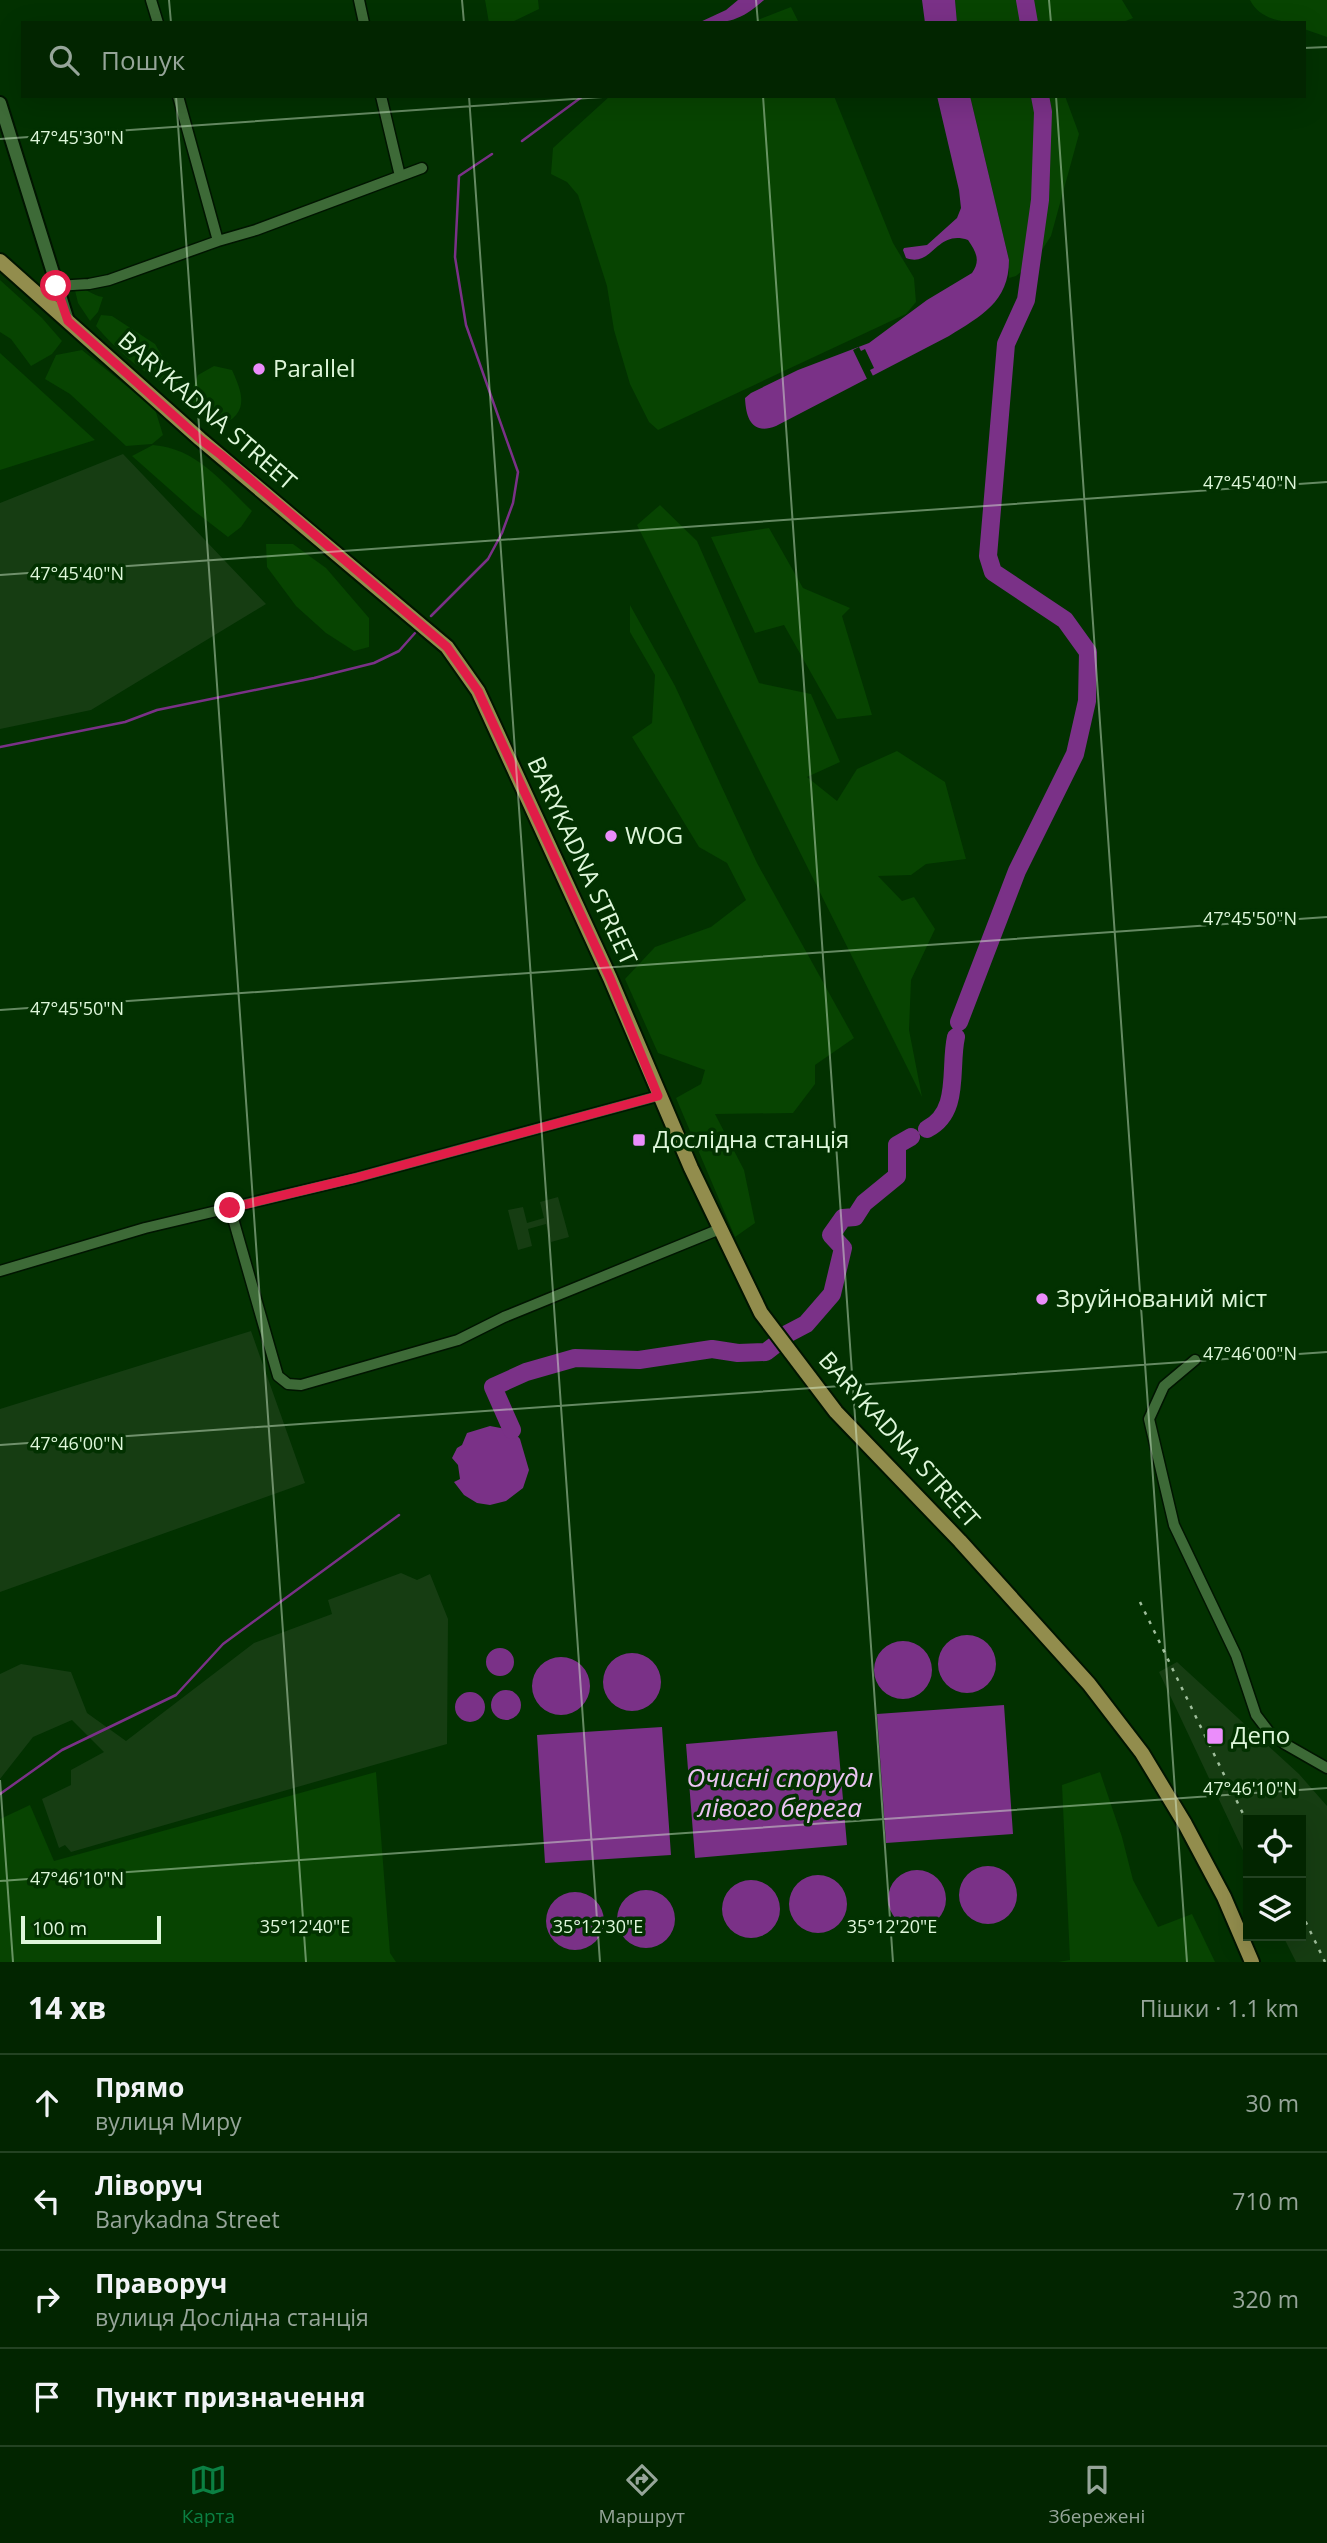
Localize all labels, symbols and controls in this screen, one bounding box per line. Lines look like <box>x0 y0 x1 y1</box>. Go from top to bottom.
search box <box>21 21 1306 98</box>
icon: search <box>45 41 83 79</box>
text: Пошук <box>101 42 185 78</box>
text: 47°45'30"N <box>30 125 124 149</box>
route start <box>40 270 71 301</box>
street label: BARYKADNA STREET <box>112 323 304 497</box>
place label: Parallel <box>273 351 356 384</box>
marker: Parallel <box>251 361 267 377</box>
text: 47°45'40"N <box>1203 470 1297 494</box>
text: 47°45'40"N <box>30 561 124 585</box>
street label: BARYKADNA STREET <box>520 751 646 970</box>
place label: WOG <box>625 818 683 851</box>
marker: WOG <box>603 828 619 844</box>
text: 47°45'50"N <box>1203 906 1297 930</box>
text: 47°45'50"N <box>30 996 124 1020</box>
place label: Дослідна станція <box>653 1122 849 1155</box>
marker: Дослідна станція <box>631 1132 647 1148</box>
route end <box>214 1192 245 1223</box>
place label: Зруйнований міст <box>1056 1281 1267 1314</box>
marker: Зруйнований міст <box>1034 1291 1050 1307</box>
text: 47°46'00"N <box>1203 1341 1297 1365</box>
street label: BARYKADNA STREET <box>812 1344 988 1534</box>
text: 47°46'00"N <box>30 1431 124 1455</box>
place label: Депо <box>1231 1718 1290 1751</box>
marker: Депо <box>1205 1726 1225 1746</box>
water label: Очисні споруди лівого берега <box>687 1759 873 1825</box>
text: 47°46'10"N <box>1203 1776 1297 1800</box>
map controls <box>1243 1815 1306 1941</box>
button: locate <box>1243 1815 1306 1878</box>
text: 47°46'10"N <box>30 1866 124 1890</box>
button: layers <box>1243 1878 1306 1941</box>
scale bar <box>21 1913 161 1945</box>
text: 35°12'40"E <box>260 1914 350 1938</box>
text: 35°12'30"E <box>553 1914 643 1938</box>
text: 35°12'20"E <box>847 1914 937 1938</box>
text: 100 m <box>32 1915 87 1941</box>
text: 14 хв <box>28 1987 106 2028</box>
text: Пішки · 1.1 km <box>1140 1992 1299 2024</box>
text: Прямо <box>95 2069 184 2105</box>
icon: ahead <box>28 2084 66 2122</box>
text: 30 m <box>1245 2087 1299 2119</box>
text: вулиця Миру <box>95 2105 242 2137</box>
text: Ліворуч <box>95 2167 203 2203</box>
icon: left <box>28 2182 66 2220</box>
text: 710 m <box>1232 2185 1299 2217</box>
text: Barykadna Street <box>95 2203 280 2235</box>
text: Праворуч <box>95 2265 227 2301</box>
icon: right <box>28 2280 66 2318</box>
text: 320 m <box>1232 2283 1299 2315</box>
text: вулиця Дослідна станція <box>95 2301 369 2333</box>
icon: arrive <box>28 2378 66 2416</box>
text: Пункт призначення <box>95 2379 365 2415</box>
tab: Карта <box>182 2461 235 2529</box>
tab: Маршрут <box>599 2461 685 2529</box>
tab: Збережені <box>1048 2461 1145 2529</box>

